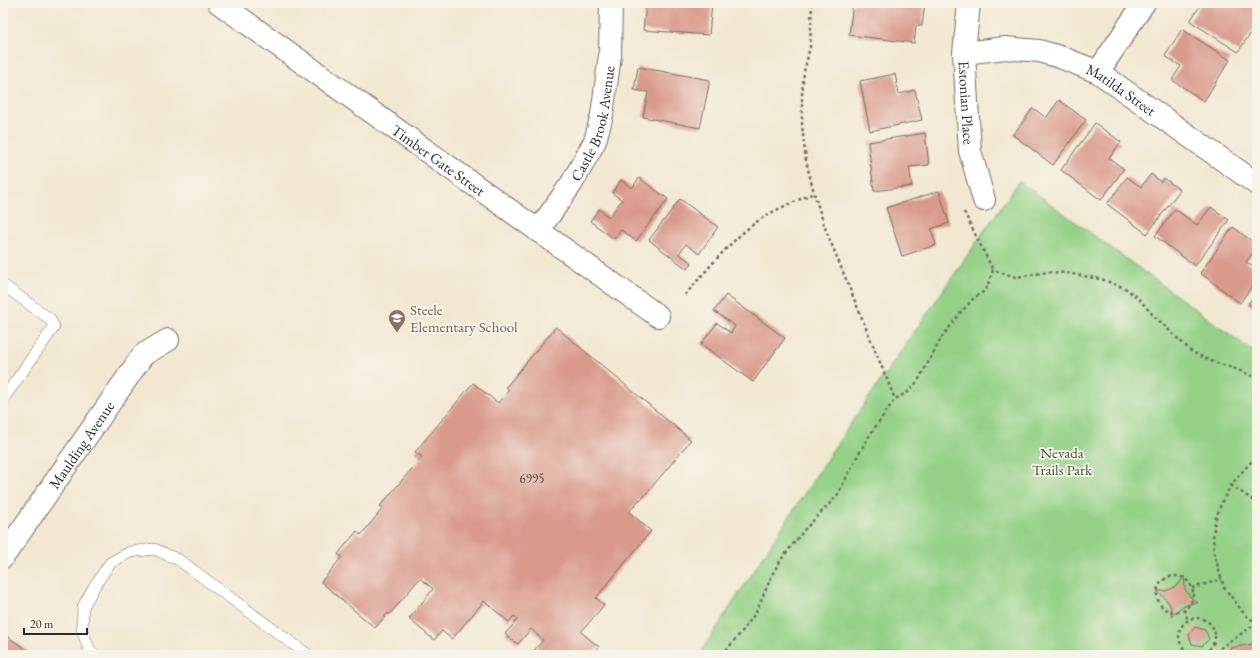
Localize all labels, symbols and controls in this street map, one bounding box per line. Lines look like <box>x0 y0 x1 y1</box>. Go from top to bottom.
street label: Matilda Street <box>1084 59 1160 120</box>
street label: Estonian Place <box>955 60 979 145</box>
street label: Castle Brook Avenue <box>566 65 618 184</box>
street label: Timber Gate Street <box>388 120 490 200</box>
place label: Steele Elementary School <box>410 300 518 336</box>
school or university icon: Steele Elementary School <box>387 308 407 333</box>
street label: Maulding Avenue <box>44 397 118 492</box>
park label: Nevada Trails Park <box>1032 443 1093 479</box>
house number: 6995 <box>520 470 544 487</box>
scale bar <box>24 610 87 636</box>
text: 20 m <box>30 616 54 632</box>

